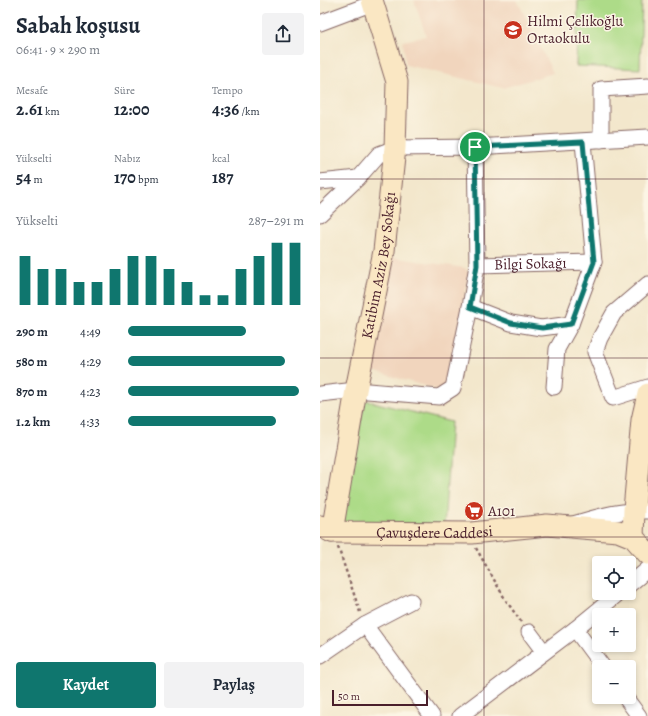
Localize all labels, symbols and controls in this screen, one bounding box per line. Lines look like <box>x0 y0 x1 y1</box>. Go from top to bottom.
text: Sabah koşusu <box>16 11 140 41</box>
place label: Hilmi Çelikoğlu Ortaokulu <box>527 11 624 48</box>
button: share <box>262 13 304 55</box>
school or university icon: Hilmi Çelikoğlu Ortaokulu <box>502 19 524 41</box>
text: 06:41 · 9 × 290 m <box>16 41 100 58</box>
text: Mesafe <box>16 83 48 98</box>
text: Süre <box>114 83 135 98</box>
text: Tempo <box>212 83 243 98</box>
text: 2.61 <box>16 98 43 121</box>
text: 12:00 <box>114 98 149 121</box>
text: 4:36 <box>212 98 239 121</box>
text: km <box>43 104 60 119</box>
text: /km <box>239 104 260 119</box>
pin <box>458 130 492 164</box>
icon: arrive <box>464 136 486 158</box>
text: Yükselti <box>16 151 52 166</box>
text: Nabız <box>114 151 141 166</box>
text: kcal <box>212 151 230 166</box>
text: 54 <box>16 166 31 189</box>
text: 170 <box>114 166 136 189</box>
text: 187 <box>212 166 234 189</box>
text: m <box>31 172 43 187</box>
text: bpm <box>136 172 159 187</box>
street label: Katibim Aziz Bey Sokağı <box>357 191 400 340</box>
text: Yükselti <box>16 212 58 229</box>
text: 287–291 m <box>248 212 304 229</box>
street label: Bilgi Sokağı <box>494 253 567 275</box>
text: 290 m <box>16 323 48 340</box>
text: 4:49 <box>80 323 101 340</box>
text: 580 m <box>16 353 48 370</box>
text: 4:29 <box>80 353 101 370</box>
text: 870 m <box>16 383 48 400</box>
text: 4:23 <box>80 383 101 400</box>
text: 1.2 km <box>16 413 50 430</box>
text: 4:33 <box>80 413 100 430</box>
supermarket icon: A101 <box>463 500 485 522</box>
place label: A101 <box>487 501 515 521</box>
street label: Çavuşdere Caddesi <box>376 521 494 543</box>
map controls <box>592 556 636 704</box>
button: locate <box>592 556 636 600</box>
button: + <box>592 608 636 652</box>
button: − <box>592 660 636 704</box>
button: Kaydet <box>16 662 156 708</box>
button: Paylaş <box>164 662 304 708</box>
scale bar <box>332 688 428 707</box>
text: 50 m <box>338 689 360 704</box>

